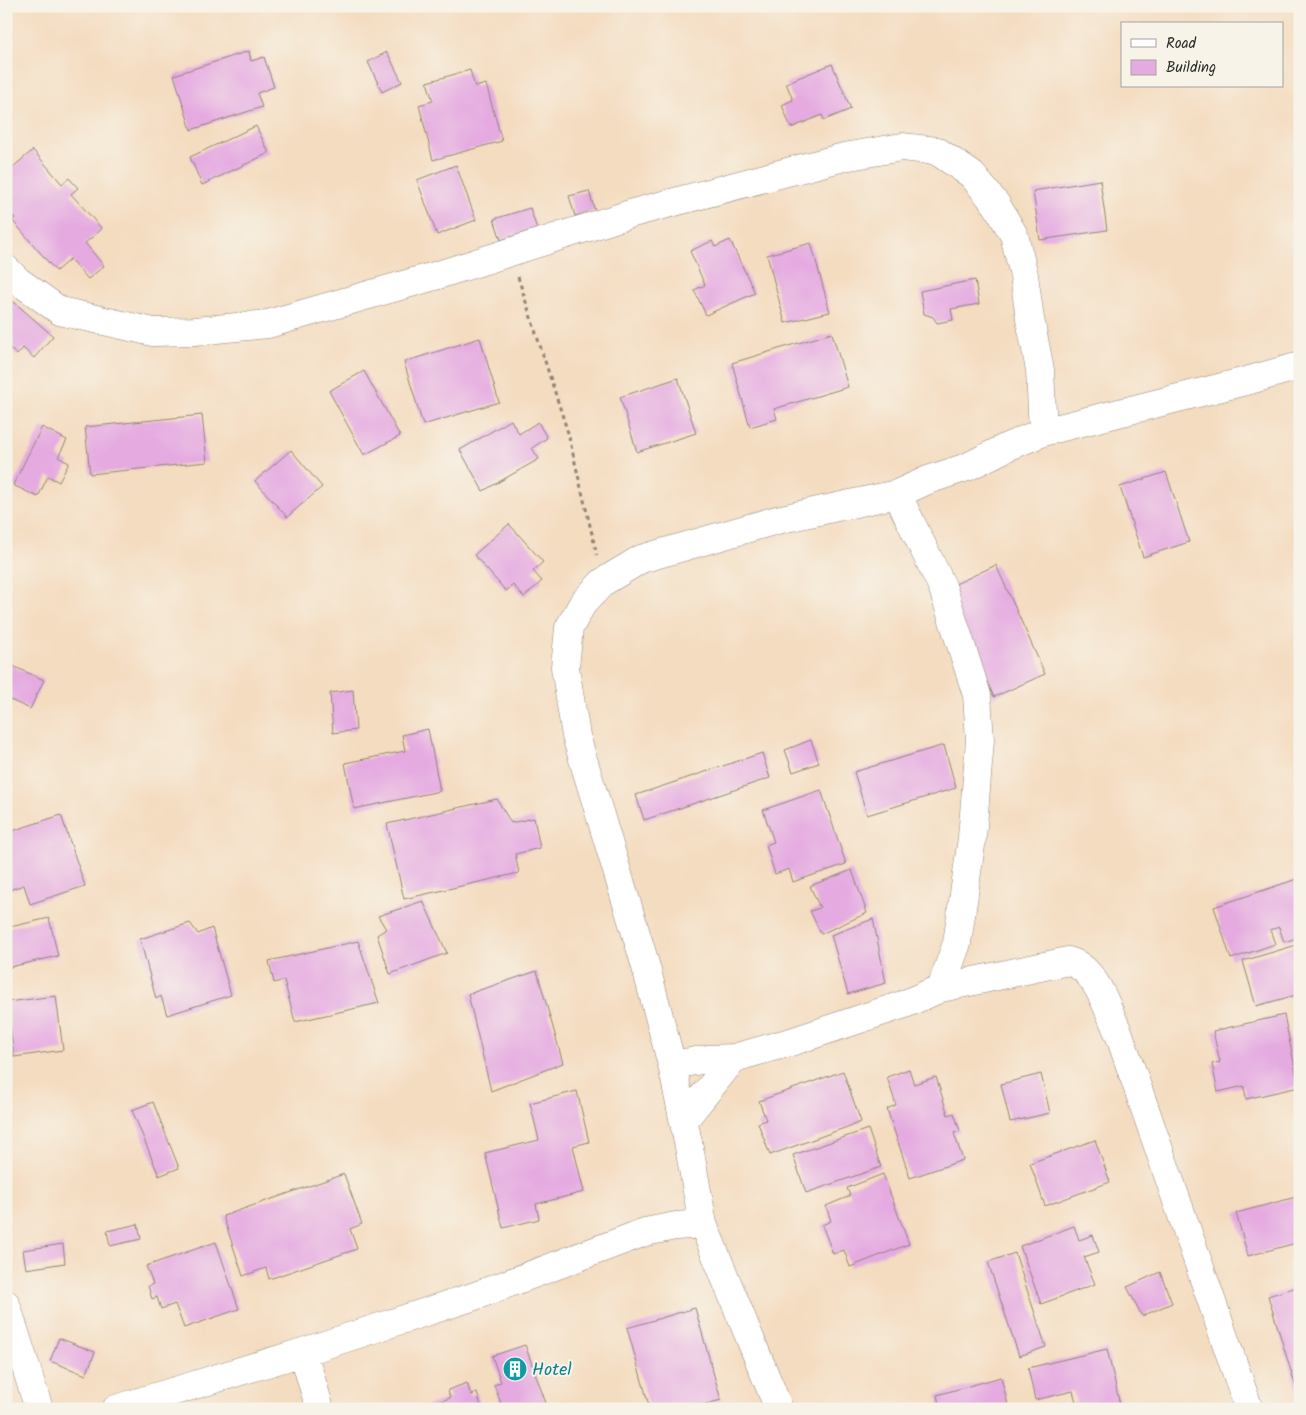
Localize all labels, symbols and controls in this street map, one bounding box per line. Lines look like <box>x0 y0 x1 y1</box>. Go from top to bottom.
legend <box>1121 22 1284 88</box>
text: Road <box>1166 32 1197 56</box>
text: Building <box>1166 56 1216 80</box>
building icon: Hotel <box>502 1356 528 1382</box>
place label: Hotel <box>532 1356 572 1385</box>

